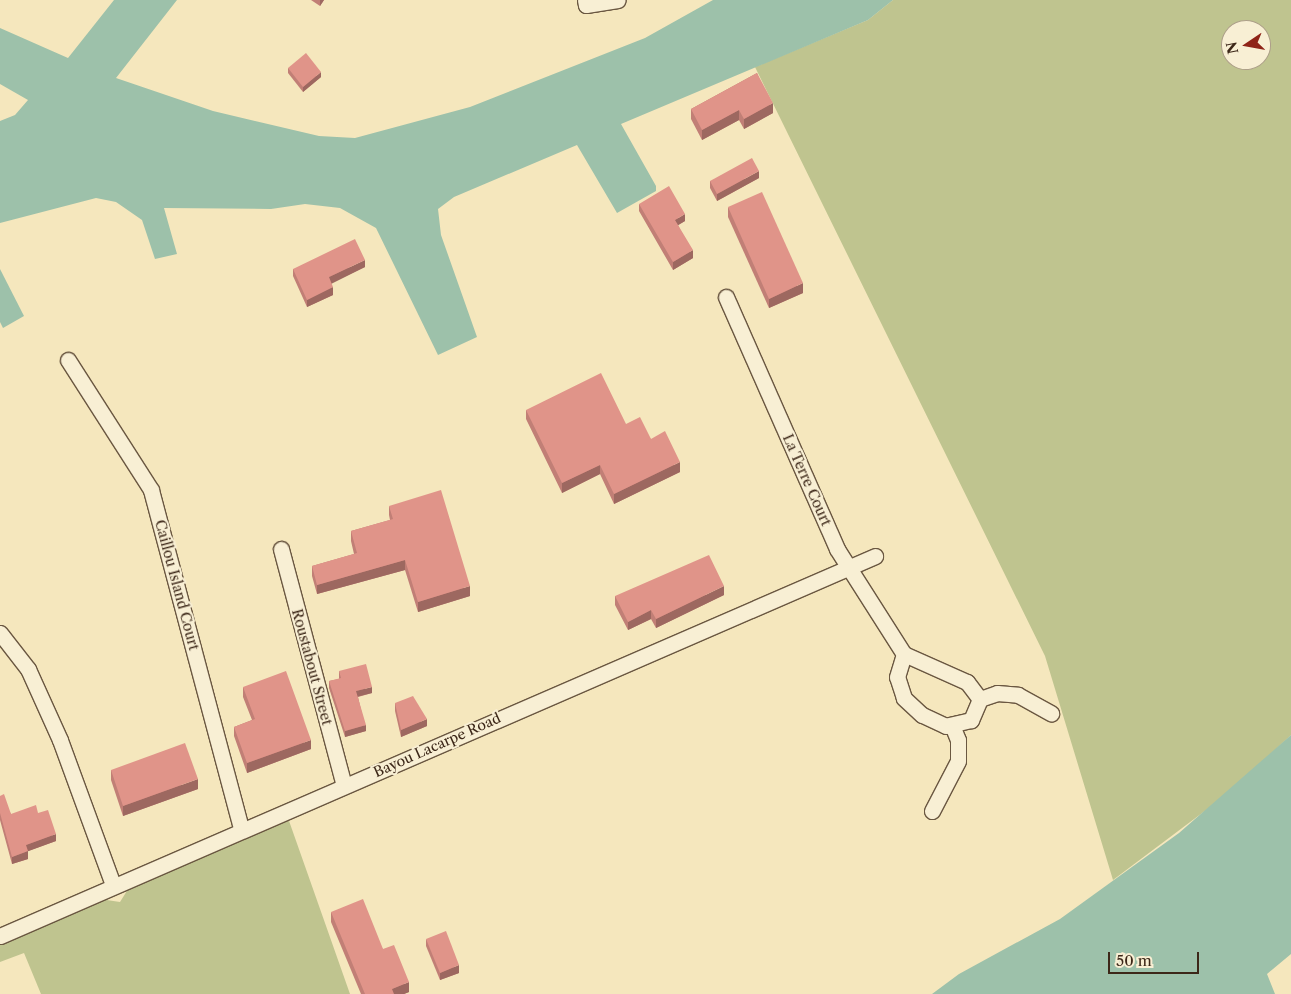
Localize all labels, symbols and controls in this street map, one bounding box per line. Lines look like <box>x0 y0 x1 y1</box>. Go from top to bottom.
north arrow <box>1221 20 1271 70</box>
text: N <box>1222 40 1242 56</box>
street label: La Terre Court <box>779 431 835 529</box>
street label: Caillou Island Court <box>151 518 203 652</box>
street label: Roustabout Street <box>288 607 336 727</box>
street label: Bayou Lacarpe Road <box>371 709 503 781</box>
scale bar <box>1111 942 1202 974</box>
text: 50 m <box>1116 951 1152 970</box>

